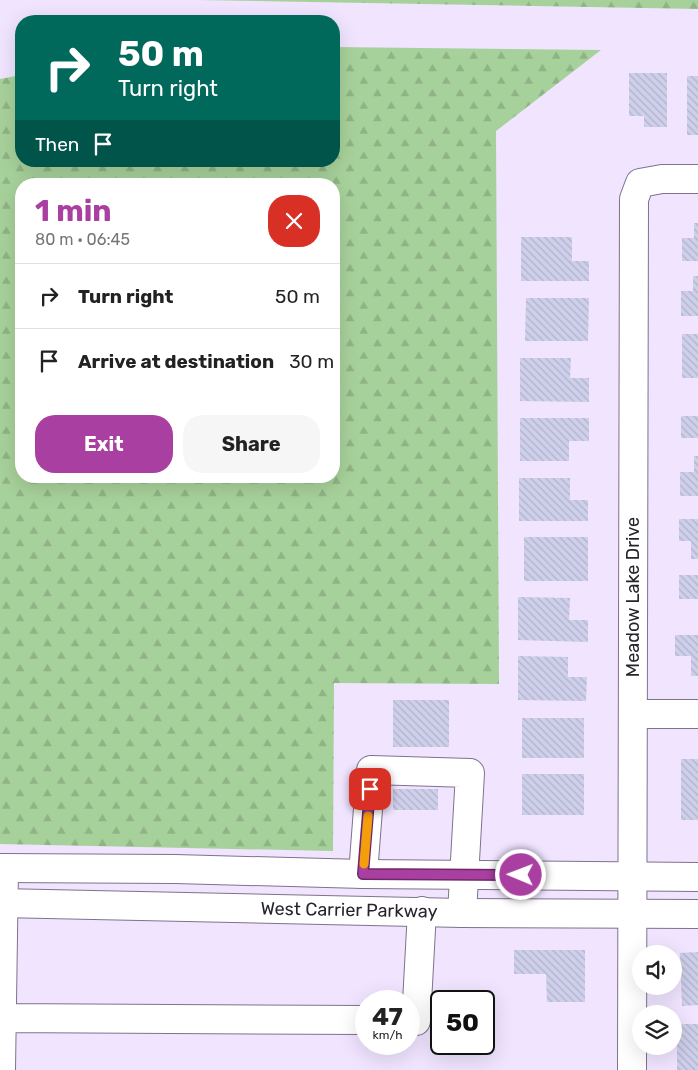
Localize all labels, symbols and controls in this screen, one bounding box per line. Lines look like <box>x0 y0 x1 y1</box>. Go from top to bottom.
text: 50 m <box>118 33 204 75</box>
icon: right <box>35 35 100 100</box>
text: Turn right <box>118 75 218 102</box>
icon: arrive <box>89 130 117 158</box>
text: Then <box>35 133 79 156</box>
text: 1 min <box>35 193 112 229</box>
button: close <box>268 195 320 247</box>
text: 80 m · 06:45 <box>35 230 130 249</box>
icon: right <box>35 282 63 310</box>
text: Turn right <box>78 285 173 308</box>
text: 50 m <box>275 285 320 308</box>
icon: arrive <box>35 347 63 375</box>
text: Arrive at destination <box>78 350 274 373</box>
text: 30 m <box>289 350 334 373</box>
button: Exit <box>35 415 173 473</box>
button: Share <box>183 415 320 473</box>
street label: Meadow Lake Drive <box>622 517 644 677</box>
pin <box>349 768 391 810</box>
icon: arrive <box>356 775 384 803</box>
position arrow <box>494 848 546 900</box>
street label: West Carrier Parkway <box>260 897 438 923</box>
map controls <box>632 945 682 1055</box>
button: sound <box>632 945 682 995</box>
speed limit sign: 50 <box>430 990 495 1055</box>
text: 47 <box>372 1002 403 1031</box>
button: layers <box>632 1005 682 1055</box>
text: km/h <box>373 1028 402 1042</box>

